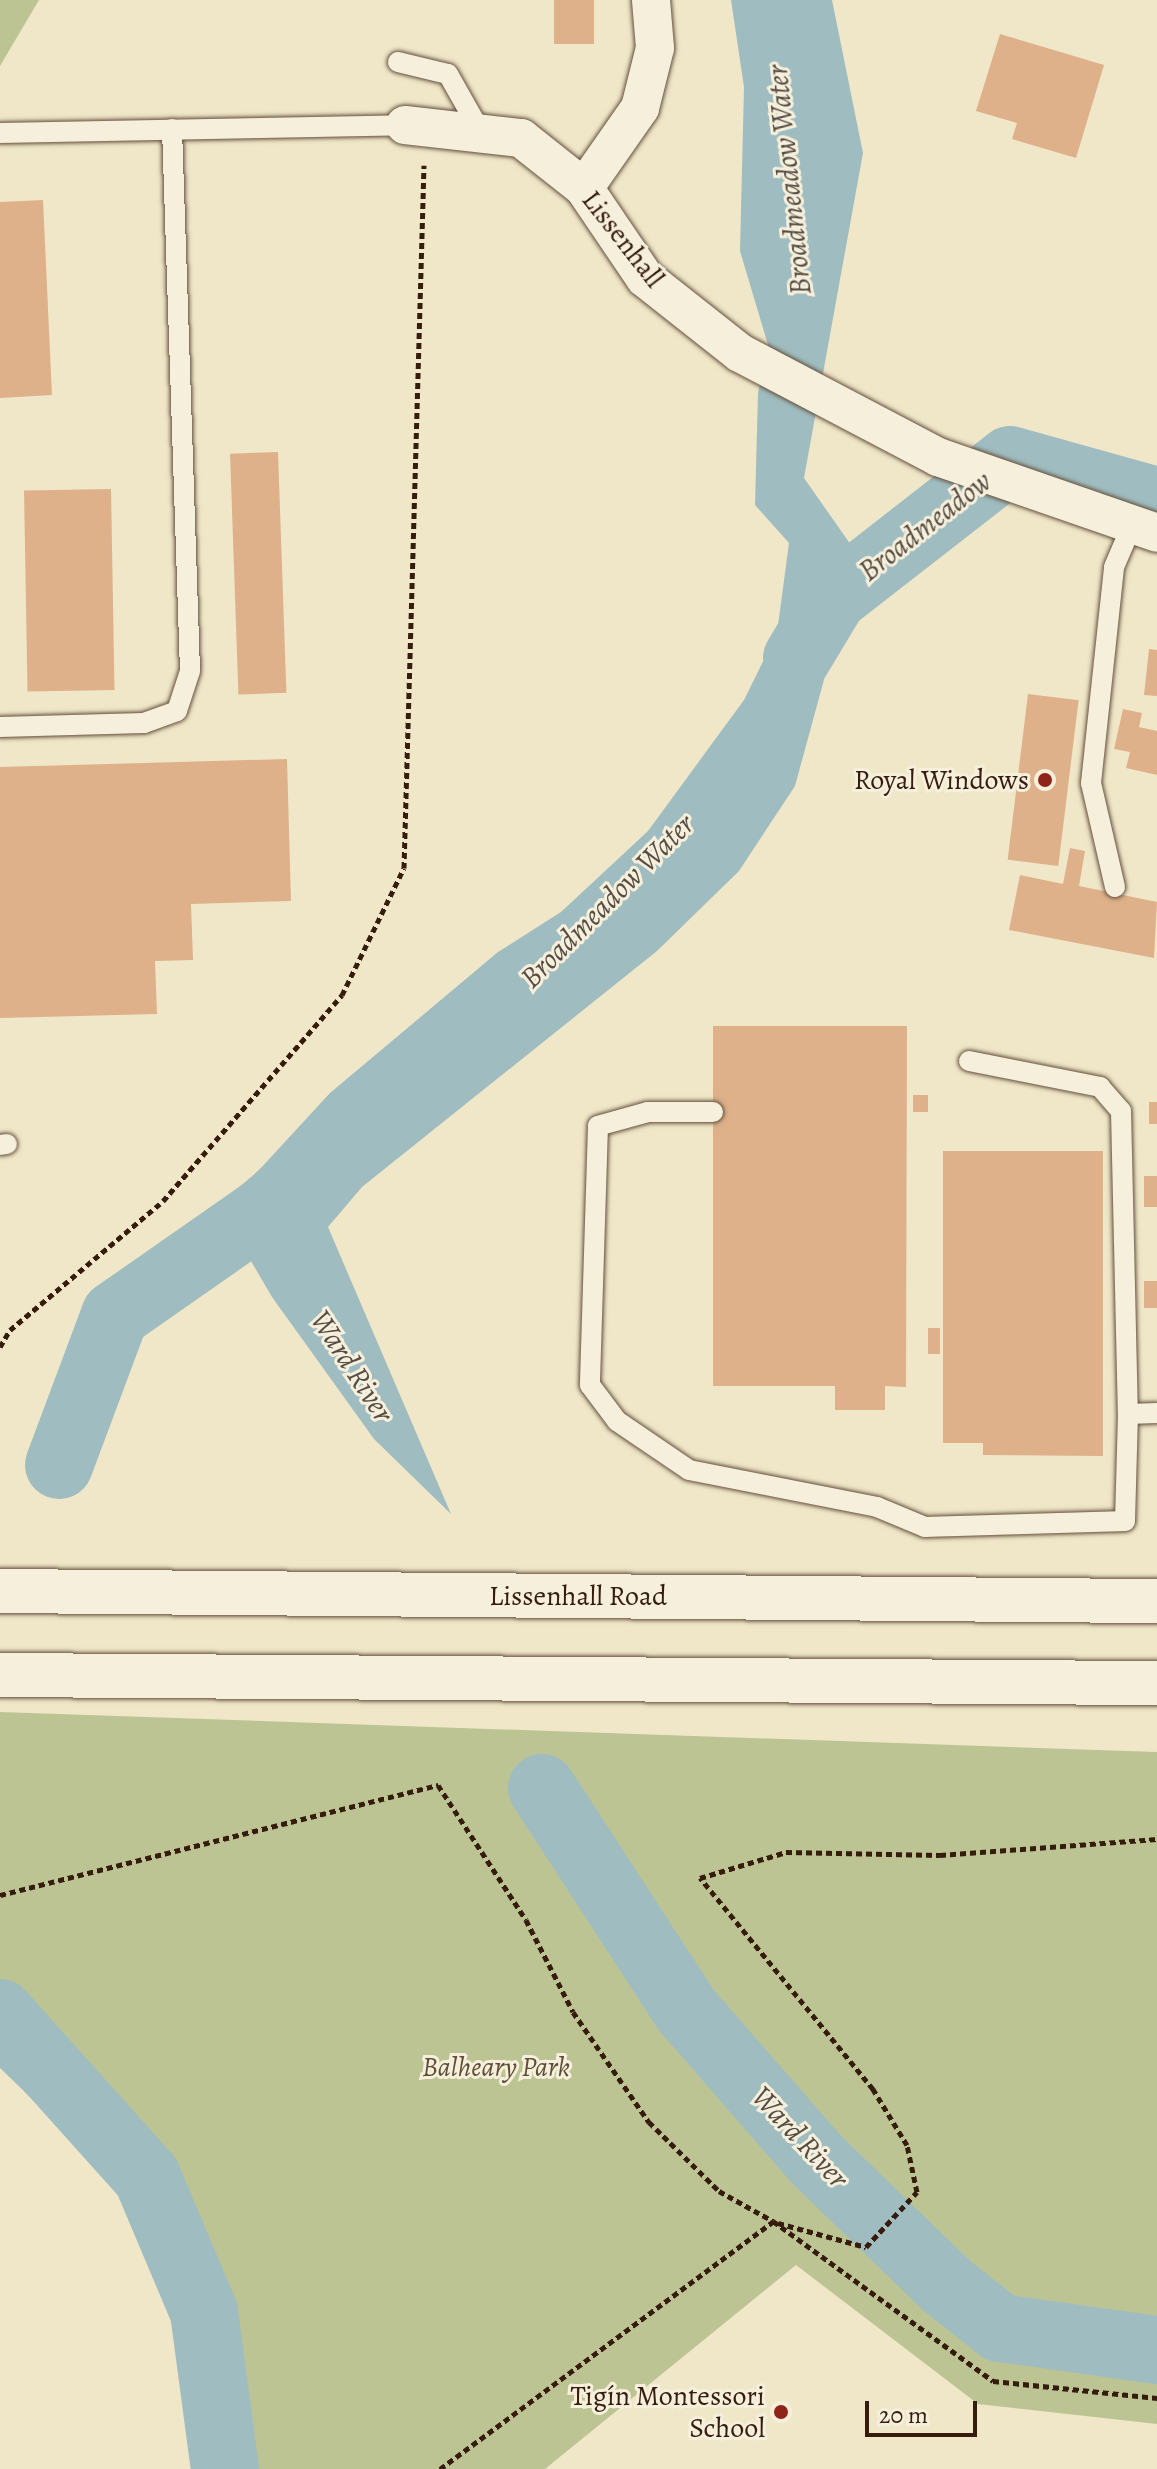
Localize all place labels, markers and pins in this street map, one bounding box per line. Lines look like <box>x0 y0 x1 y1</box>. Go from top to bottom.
place label: Royal Windows <box>854 763 1029 797</box>
marker: Royal Windows <box>1036 771 1054 789</box>
place label: Tigín Montessori School <box>571 2379 765 2445</box>
marker: Tigín Montessori School <box>772 2403 790 2421</box>

